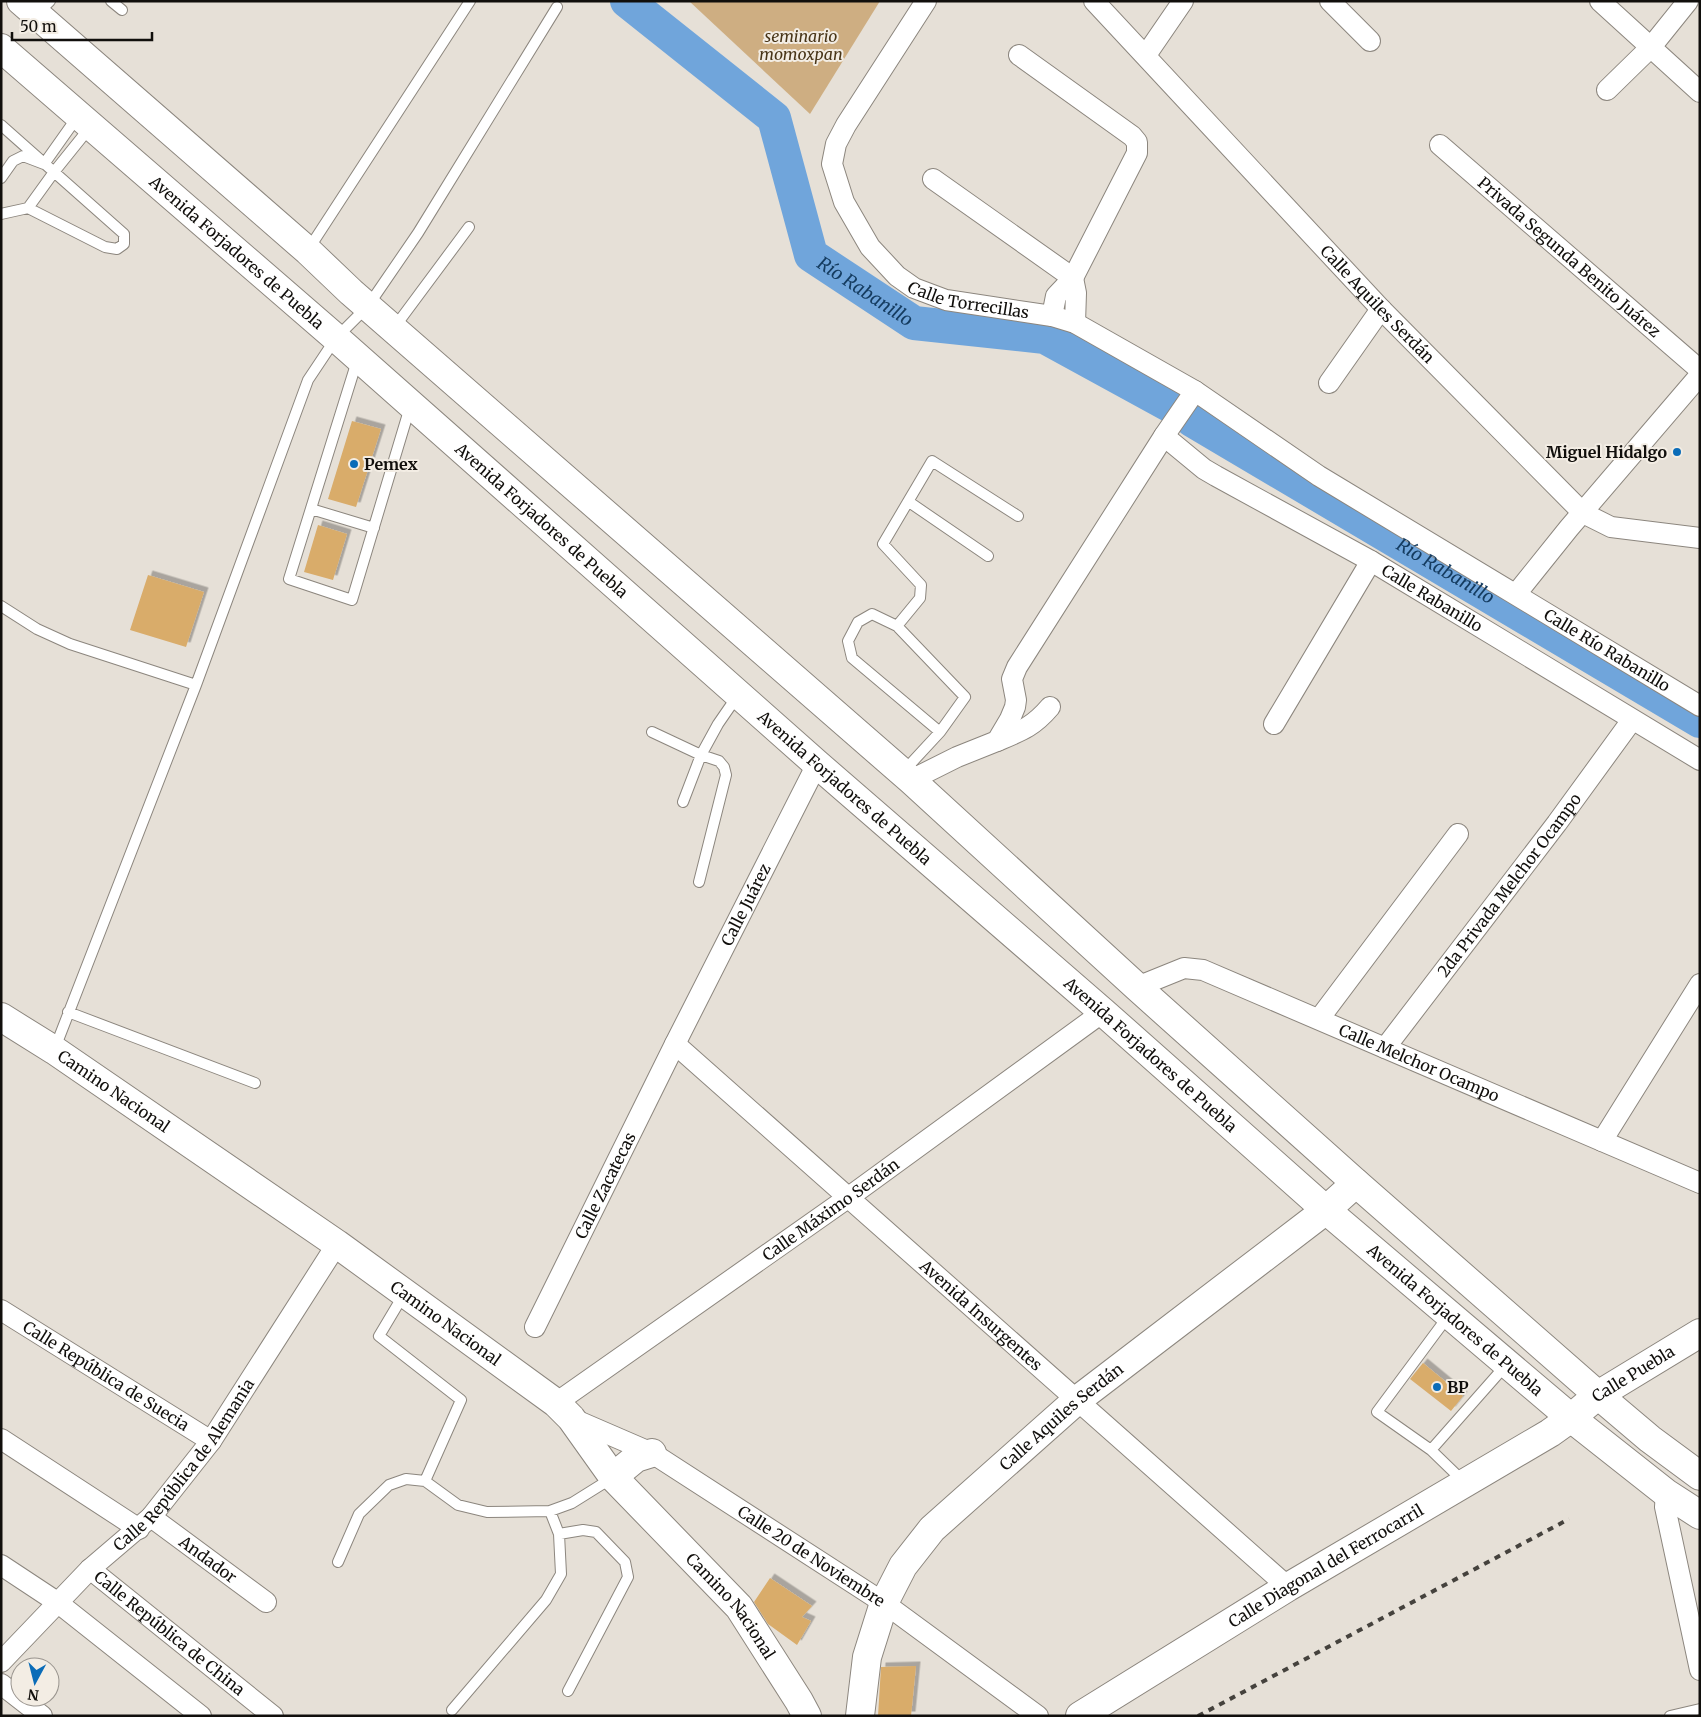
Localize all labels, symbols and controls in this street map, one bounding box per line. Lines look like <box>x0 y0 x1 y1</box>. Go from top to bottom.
scale bar <box>12 10 152 42</box>
text: 50 m <box>20 17 57 36</box>
park label: seminario momoxpan <box>759 26 843 64</box>
street label: Avenida Forjadores de Puebla <box>145 171 328 333</box>
street label: Privada Segunda Benito Juárez <box>1474 172 1665 342</box>
street label: Calle Aquiles Serdán <box>1316 241 1439 367</box>
water label: Río Rabanillo <box>813 251 918 331</box>
street label: Calle Torrecillas <box>904 277 1031 322</box>
street label: Avenida Forjadores de Puebla <box>451 438 633 602</box>
place label: Miguel Hidalgo <box>1546 442 1667 462</box>
marker: Miguel Hidalgo <box>1671 446 1683 458</box>
place label: Pemex <box>364 454 418 474</box>
marker: Pemex <box>348 458 360 470</box>
water label: Río Rabanillo <box>1393 532 1499 608</box>
street label: Calle Rabanillo <box>1378 560 1486 636</box>
street label: Calle Río Rabanillo <box>1540 604 1674 696</box>
street label: Avenida Forjadores de Puebla <box>753 706 936 869</box>
street label: 2da Privada Melchor Ocampo <box>1433 789 1585 981</box>
street label: Calle Juárez <box>717 860 775 949</box>
street label: Avenida Forjadores de Puebla <box>1059 972 1241 1137</box>
street label: Calle Melchor Ocampo <box>1336 1019 1502 1106</box>
street label: Camino Nacional <box>54 1046 174 1136</box>
street label: Calle Zacatecas <box>570 1129 640 1242</box>
street label: Calle Máximo Serdán <box>758 1154 903 1265</box>
street label: Avenida Forjadores de Puebla <box>1363 1239 1548 1400</box>
street label: Avenida Insurgentes <box>915 1255 1047 1375</box>
street label: Camino Nacional <box>387 1276 505 1370</box>
street label: Calle República de Suecia <box>19 1316 193 1435</box>
street label: Calle Puebla <box>1587 1341 1678 1406</box>
street label: Calle Aquiles Serdán <box>995 1358 1127 1474</box>
street label: Calle República de Alemania <box>109 1374 259 1555</box>
place label: BP <box>1447 1377 1469 1397</box>
marker: BP <box>1431 1381 1443 1393</box>
street label: Calle Diagonal del Ferrocarril <box>1224 1500 1427 1632</box>
street label: Calle 20 de Noviembre <box>734 1501 889 1611</box>
street label: Andador <box>175 1531 241 1587</box>
street label: Camino Nacional <box>682 1549 780 1663</box>
street label: Calle República de China <box>90 1566 249 1700</box>
north arrow <box>10 1657 60 1707</box>
text: N <box>27 1685 40 1705</box>

